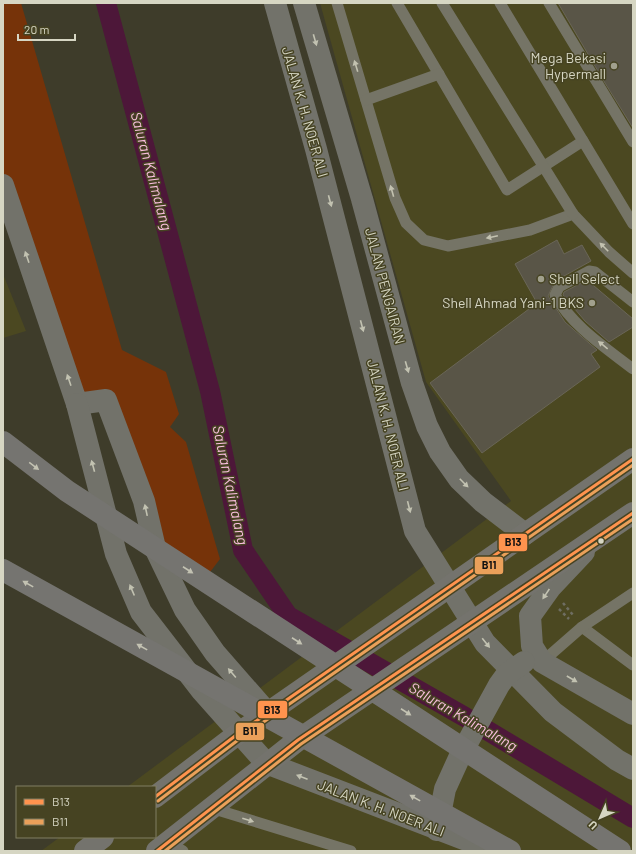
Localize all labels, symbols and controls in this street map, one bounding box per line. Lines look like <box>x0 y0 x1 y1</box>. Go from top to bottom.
scale bar <box>18 16 75 42</box>
text: 20 m <box>24 22 50 36</box>
one-way arrow <box>312 35 318 47</box>
street label: JALAN K. H. NOER ALI <box>279 45 332 179</box>
place label: Mega Bekasi Hypermall <box>530 49 606 82</box>
one-way arrow <box>353 59 359 71</box>
marker: Mega Bekasi Hypermall <box>609 61 619 71</box>
water label: Saluran Kalimalang <box>127 110 176 232</box>
one-way arrow <box>389 184 395 197</box>
one-way arrow <box>327 194 333 207</box>
street label: JALAN PENGAIRAN <box>362 226 409 346</box>
one-way arrow <box>486 235 499 241</box>
one-way arrow <box>599 242 609 252</box>
one-way arrow <box>24 251 30 263</box>
place label: Shell Select <box>549 270 620 287</box>
marker: Shell Select <box>536 274 546 284</box>
place label: Shell Ahmad Yani-1 BKS <box>442 294 584 311</box>
marker: Shell Ahmad Yani-1 BKS <box>587 298 597 308</box>
one-way arrow <box>360 320 366 333</box>
one-way arrow <box>597 340 608 349</box>
street label: JALAN K. H. NOER ALI <box>364 357 413 492</box>
one-way arrow <box>405 361 411 374</box>
one-way arrow <box>66 374 72 386</box>
water label: Saluran Kalimalang <box>209 423 253 547</box>
one-way arrow <box>90 460 96 472</box>
one-way arrow <box>29 462 40 470</box>
one-way arrow <box>459 478 469 488</box>
one-way arrow <box>406 501 412 513</box>
one-way arrow <box>143 504 149 517</box>
line badge: B13 <box>498 533 528 552</box>
text: B13 <box>505 535 521 548</box>
unlabelled marker <box>596 536 606 546</box>
line badge: B11 <box>474 556 504 575</box>
text: B11 <box>482 558 496 571</box>
one-way arrow <box>183 566 193 574</box>
one-way arrow <box>22 581 34 587</box>
one-way arrow <box>128 584 134 596</box>
one-way arrow <box>542 589 550 599</box>
one-way arrow <box>292 637 302 645</box>
one-way arrow <box>482 638 491 648</box>
one-way arrow <box>136 644 148 650</box>
one-way arrow <box>228 667 237 678</box>
one-way arrow <box>566 676 577 683</box>
water label: Saluran Kalimalang <box>406 678 521 755</box>
line badge: B13 <box>257 700 288 719</box>
text: B13 <box>264 703 280 716</box>
one-way arrow <box>401 708 411 716</box>
line badge: B11 <box>235 722 265 741</box>
text: B11 <box>243 724 257 737</box>
one-way arrow <box>295 774 307 780</box>
street label: JALAN K. H. NOER ALI <box>315 775 447 840</box>
legend <box>16 786 156 838</box>
text: B13 <box>52 794 70 808</box>
one-way arrow <box>409 795 421 802</box>
north arrow <box>580 798 620 838</box>
text: B11 <box>52 814 68 828</box>
one-way arrow <box>242 817 254 823</box>
text: U <box>585 818 600 832</box>

